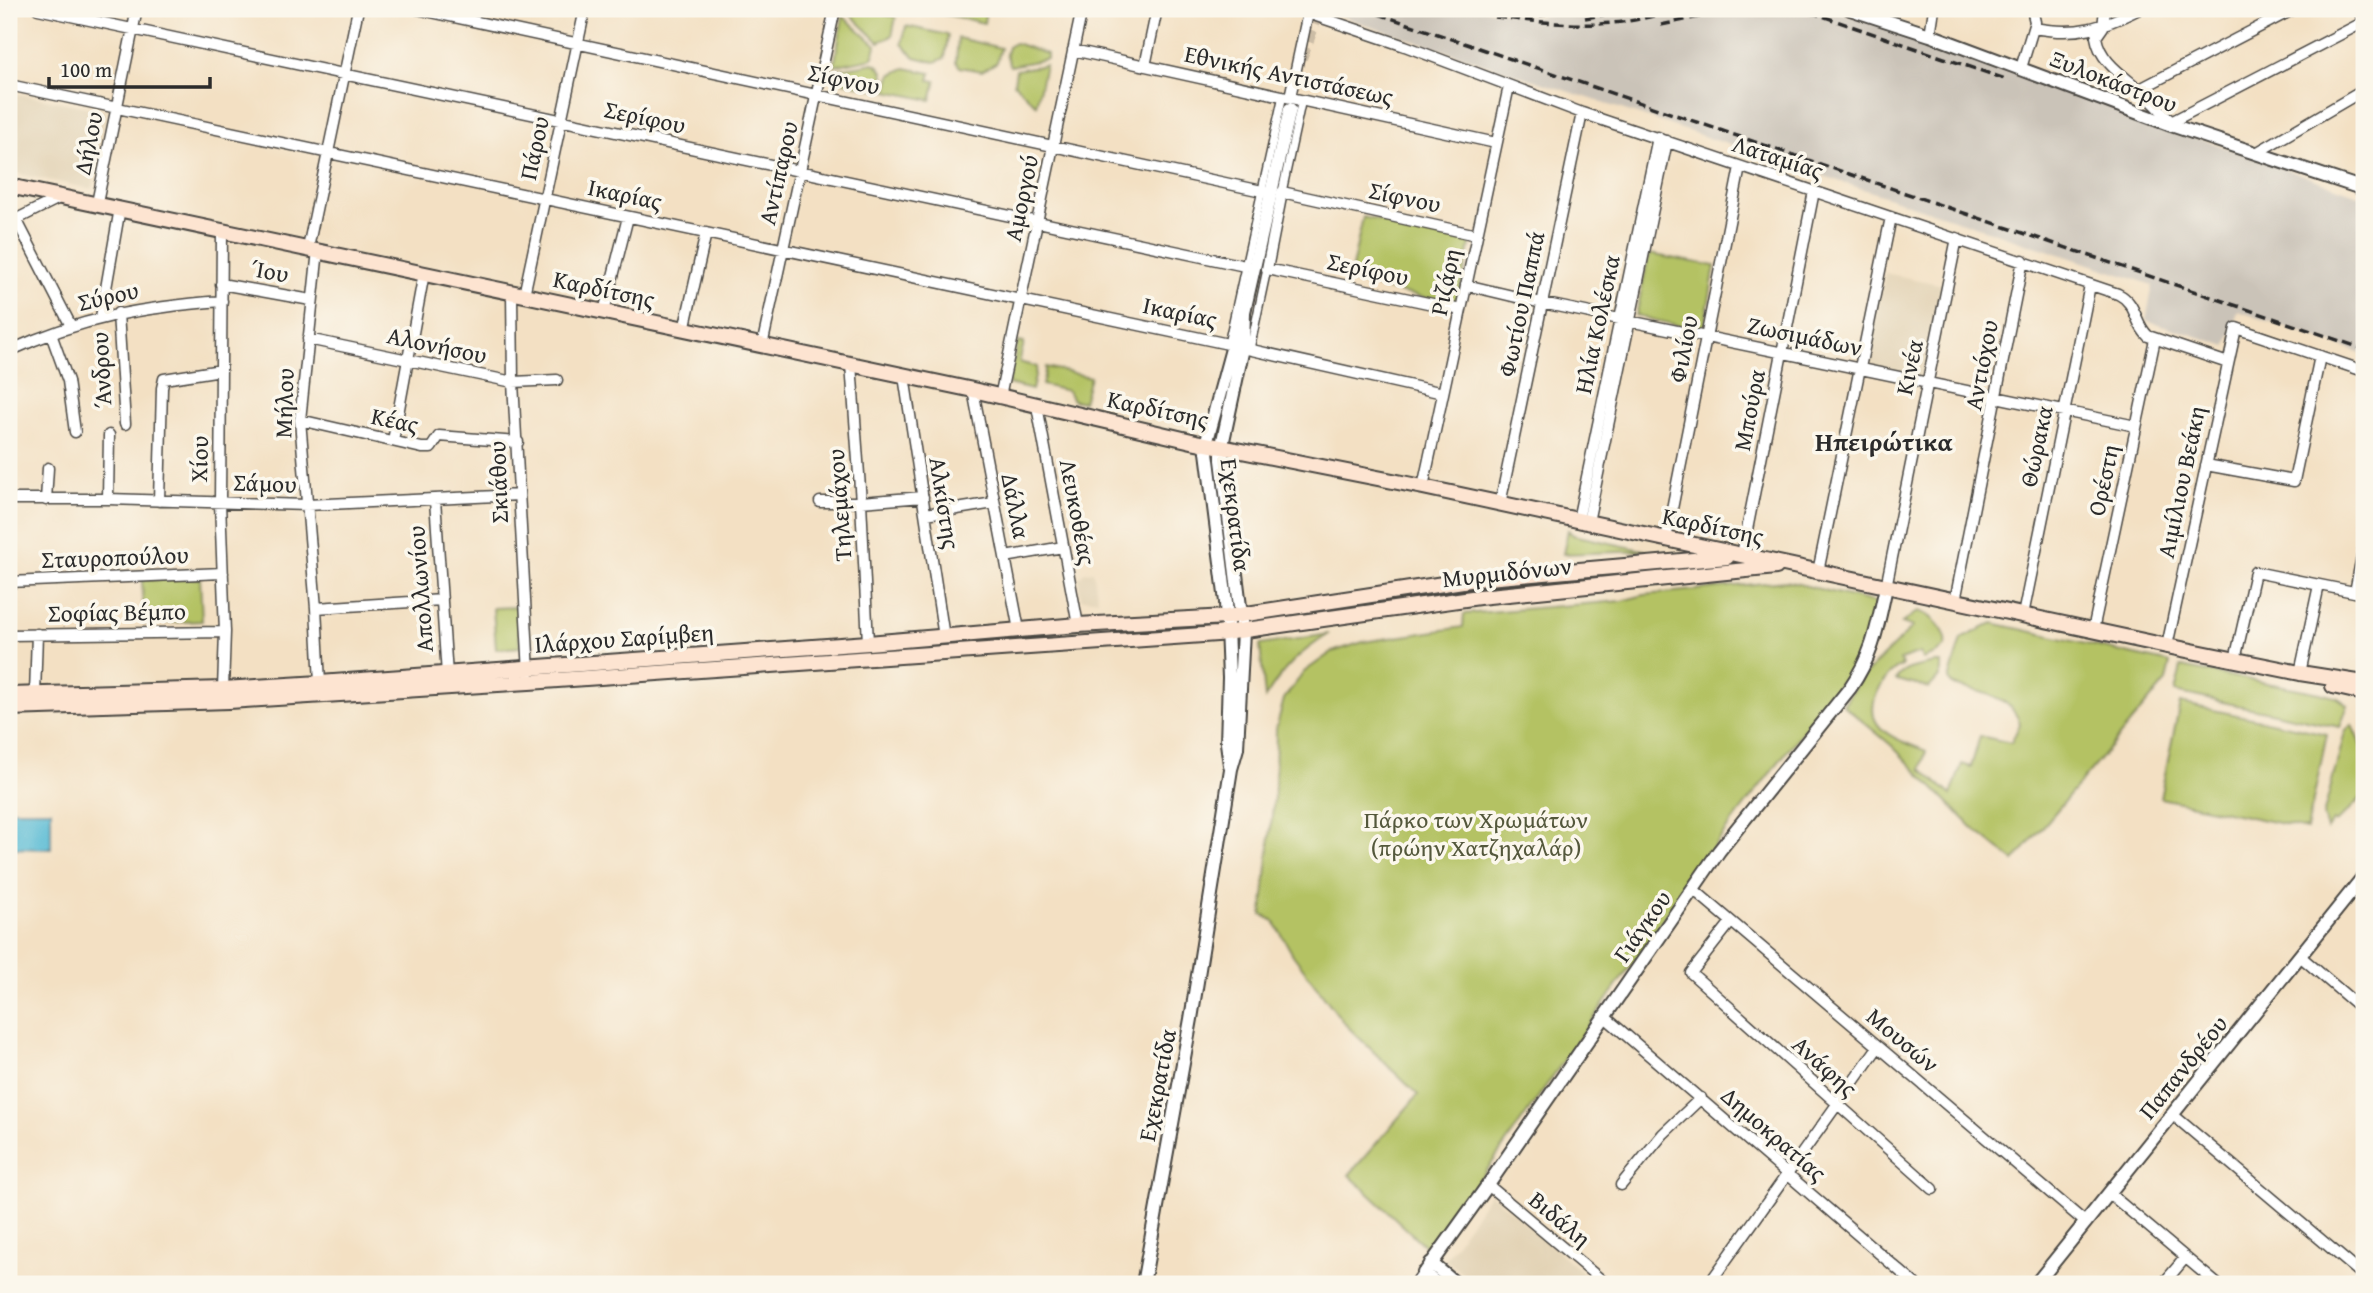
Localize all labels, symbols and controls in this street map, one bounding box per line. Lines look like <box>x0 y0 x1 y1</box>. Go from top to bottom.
street label: Εθνικής Αντιστάσεως <box>1181 36 1397 114</box>
street label: Ξυλοκάστρου <box>2045 41 2183 121</box>
scale bar <box>49 46 210 90</box>
text: 100 m <box>60 54 112 85</box>
street label: Σίφνου <box>805 54 883 104</box>
street label: Σερίφου <box>601 91 689 143</box>
street label: Δήλου <box>64 108 112 178</box>
street label: Πάρου <box>510 113 558 183</box>
street label: Αντίπαρου <box>749 118 807 228</box>
street label: Λαταμίας <box>1728 126 1828 188</box>
street label: Αμοργού <box>995 151 1047 245</box>
street label: Ικαρίας <box>585 169 665 219</box>
street label: Σίφνου <box>1366 172 1444 222</box>
street label: Φωτίου Παππά <box>1488 228 1554 380</box>
street label: Σερίφου <box>1324 243 1412 295</box>
street label: Ριζάρη <box>1421 245 1469 319</box>
street label: Ίου <box>248 250 292 292</box>
street label: Ηλία Κολέσκα <box>1565 251 1629 397</box>
street label: Καρδίτσης <box>550 261 658 317</box>
street label: Σύρου <box>74 272 142 320</box>
street label: Ικαρίας <box>1140 287 1220 337</box>
street label: Ζωσιμάδων <box>1744 307 1866 365</box>
street label: Φιλίου <box>1659 312 1707 386</box>
street label: Αλονήσου <box>384 317 490 373</box>
street label: Αντιόχου <box>1955 317 2007 413</box>
street label: Άνδρου <box>82 331 120 409</box>
street label: Κινέα <box>1886 336 1932 398</box>
street label: Μπούρα <box>1724 366 1774 454</box>
street label: Μήλου <box>265 367 303 439</box>
street label: Καρδίτσης <box>1104 381 1212 437</box>
street label: Κέας <box>368 398 422 442</box>
street label: Θώρακα <box>2010 402 2062 490</box>
street label: Αιμίλιου Βεάκη <box>2148 403 2214 561</box>
district label: Ηπειρώτικα <box>1815 422 1954 461</box>
street label: Χίου <box>181 435 217 483</box>
street label: Σκιάθου <box>479 440 517 524</box>
street label: Ορέστη <box>2078 441 2128 519</box>
street label: Τηλεμάχου <box>818 448 860 562</box>
street label: Αλκίστης <box>920 454 970 552</box>
street label: Λευκοθέας <box>1051 456 1105 568</box>
street label: Εχεκρατίδα <box>1212 456 1260 574</box>
street label: Σάμου <box>233 464 297 502</box>
street label: Δάλλα <box>993 470 1039 542</box>
street label: Καρδίτσης <box>1659 498 1767 554</box>
street label: Απολλωνίου <box>398 524 442 654</box>
street label: Σταυροπούλου <box>41 537 189 577</box>
street label: Μυρμιδόνων <box>1440 548 1574 596</box>
street label: Σοφίας Βέμπο <box>48 593 186 631</box>
street label: Ιλάρχου Σαρίμβεη <box>533 614 715 662</box>
park label: Πάρκο των Χρωμάτων (πρώην Χατζηχαλάρ) <box>1364 802 1588 865</box>
street label: Γιάγκου <box>1604 883 1680 969</box>
street label: Μουσών <box>1859 999 1947 1081</box>
street label: Παπανδρέου <box>2130 1007 2236 1127</box>
street label: Εχεκρατίδα <box>1129 1026 1185 1144</box>
street label: Ανάφης <box>1785 1027 1865 1105</box>
street label: Δημοκρατίας <box>1714 1078 1834 1190</box>
street label: Βιδάλη <box>1521 1183 1599 1255</box>

